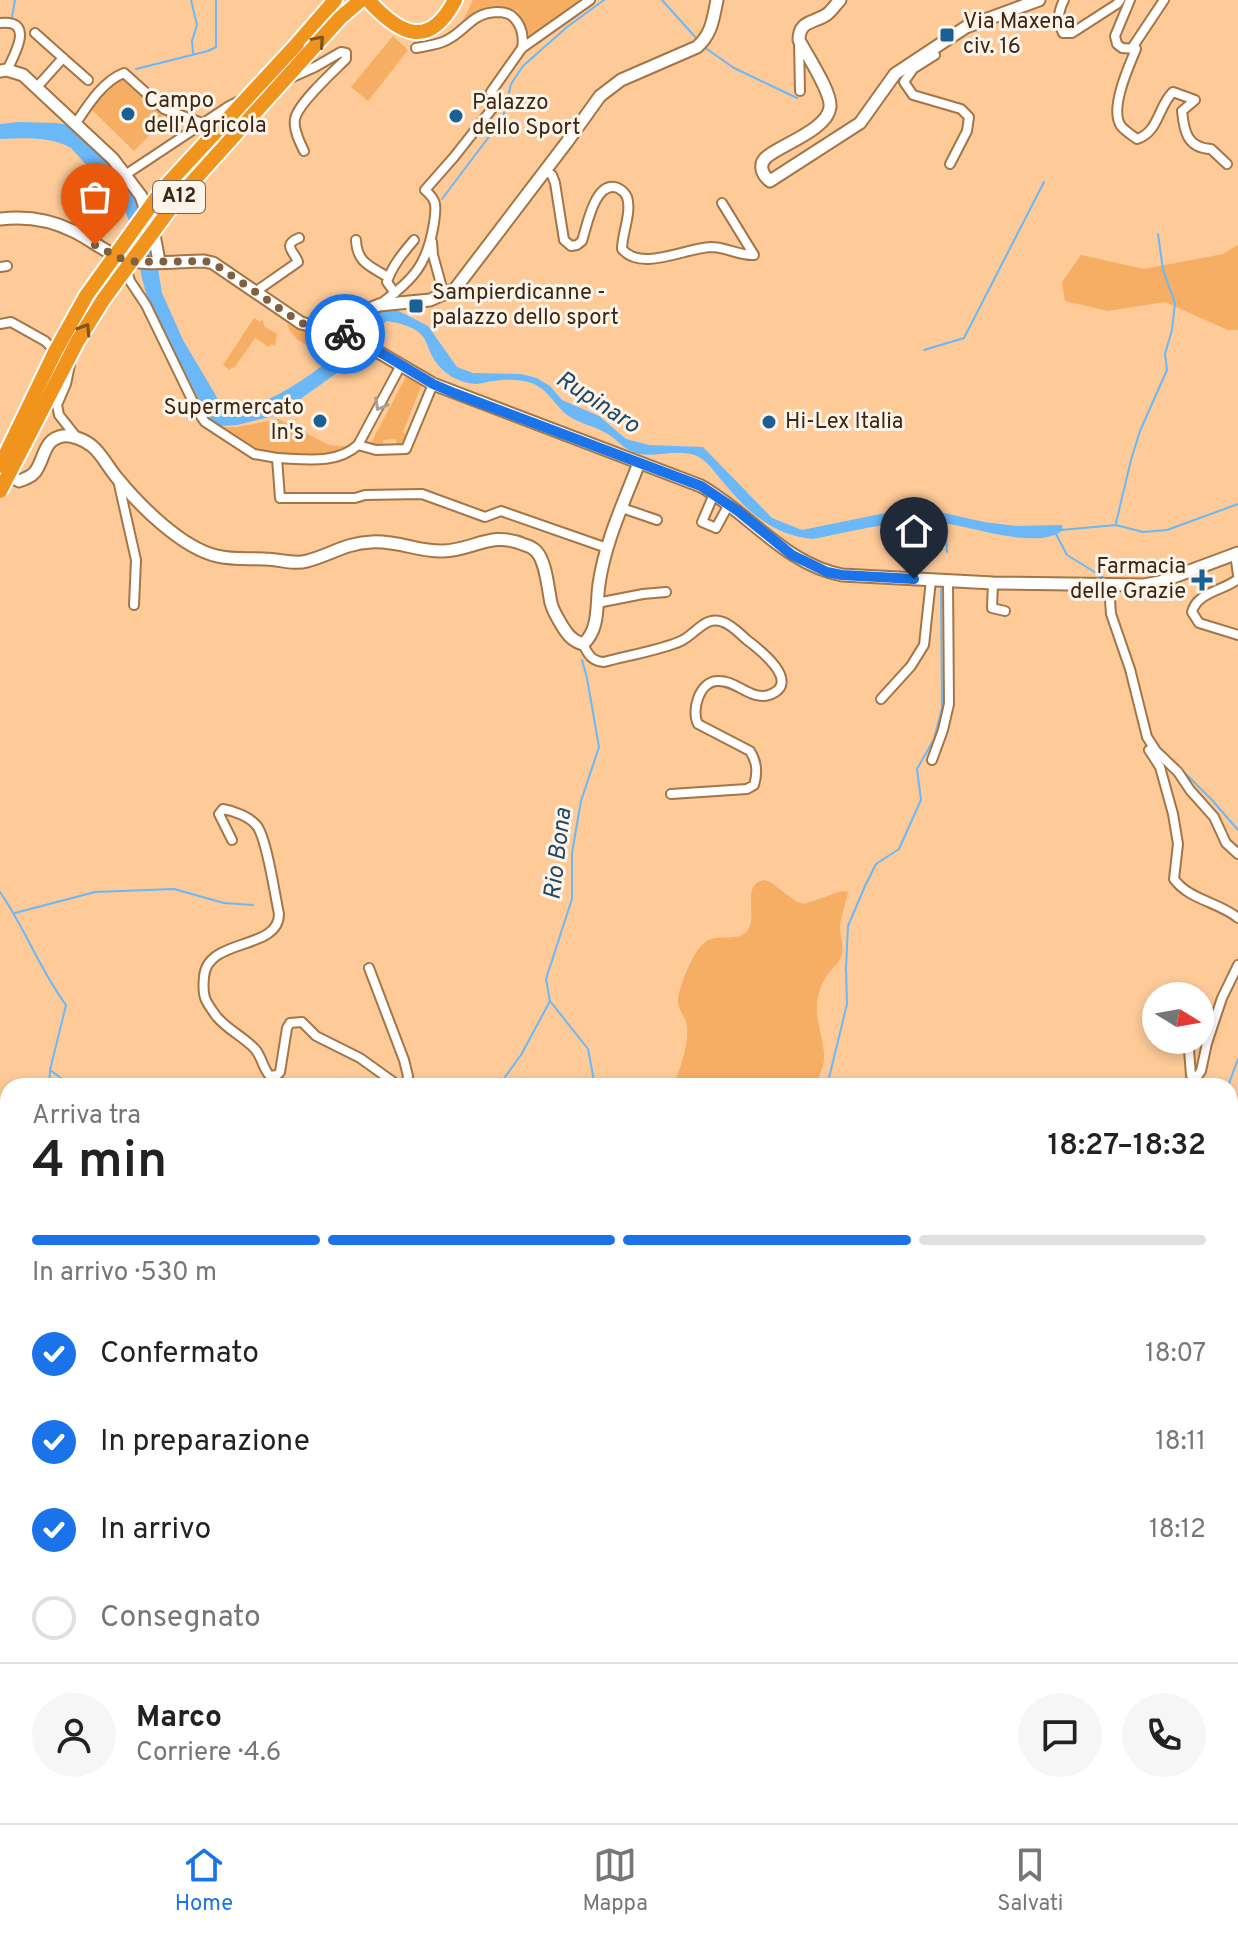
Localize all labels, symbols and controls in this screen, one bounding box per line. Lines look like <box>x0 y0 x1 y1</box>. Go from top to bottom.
place label: Via Maxena civ. 16 <box>963 9 1075 61</box>
marker: Via Maxena civ. 16 <box>938 26 956 44</box>
one-way arrow <box>309 35 324 50</box>
place label: Campo dell'Agricola <box>144 88 267 140</box>
place label: Palazzo dello Sport <box>472 90 581 142</box>
marker: Campo dell'Agricola <box>119 105 137 123</box>
marker: Palazzo dello Sport <box>447 107 465 125</box>
pin <box>61 163 129 245</box>
icon: bag <box>73 175 117 219</box>
road number: A12 <box>153 181 205 213</box>
place label: Sampierdicanne - palazzo dello sport <box>432 280 619 332</box>
courier <box>305 294 385 374</box>
marker: Sampierdicanne - palazzo dello sport <box>407 297 425 315</box>
icon: bike <box>323 312 367 356</box>
one-way arrow <box>75 323 90 338</box>
water label: Rupinaro <box>549 365 645 441</box>
place label: Supermercato In's <box>164 395 304 447</box>
one-way arrow <box>374 396 389 411</box>
place label: Hi-Lex Italia <box>785 409 903 436</box>
marker: Supermercato In's <box>311 412 329 430</box>
marker: Hi-Lex Italia <box>760 413 778 431</box>
pin <box>880 497 948 579</box>
icon: home <box>892 509 936 553</box>
place label: Farmacia delle Grazie <box>1070 554 1186 606</box>
marker: Farmacia delle Grazie <box>1193 571 1211 589</box>
water label: Rio Bona <box>538 806 580 902</box>
north arrow <box>1142 982 1214 1054</box>
map controls <box>1142 982 1214 1054</box>
text: Arriva tra <box>32 1100 141 1133</box>
text: 18:27–18:32 <box>1048 1128 1206 1165</box>
text: 4 min <box>32 1130 167 1196</box>
text: In arrivo · 530 m <box>32 1257 217 1290</box>
icon: check <box>32 1332 76 1376</box>
text: Confermato <box>100 1336 259 1373</box>
text: 18:07 <box>1145 1338 1206 1371</box>
icon: check <box>32 1420 76 1464</box>
text: In preparazione <box>100 1424 310 1461</box>
text: 18:11 <box>1155 1426 1206 1459</box>
icon: check <box>32 1508 76 1552</box>
text: In arrivo <box>100 1512 211 1549</box>
text: 18:12 <box>1149 1514 1206 1547</box>
text: Consegnato <box>100 1600 261 1637</box>
button: person <box>32 1693 116 1777</box>
button: chat <box>1018 1693 1102 1777</box>
button: phone <box>1122 1693 1206 1777</box>
text: Marco <box>136 1700 222 1737</box>
text: Corriere · 4.6 <box>136 1737 281 1770</box>
tab: Home <box>175 1843 233 1918</box>
tab: Mappa <box>582 1843 648 1918</box>
tab: Salvati <box>997 1843 1063 1918</box>

